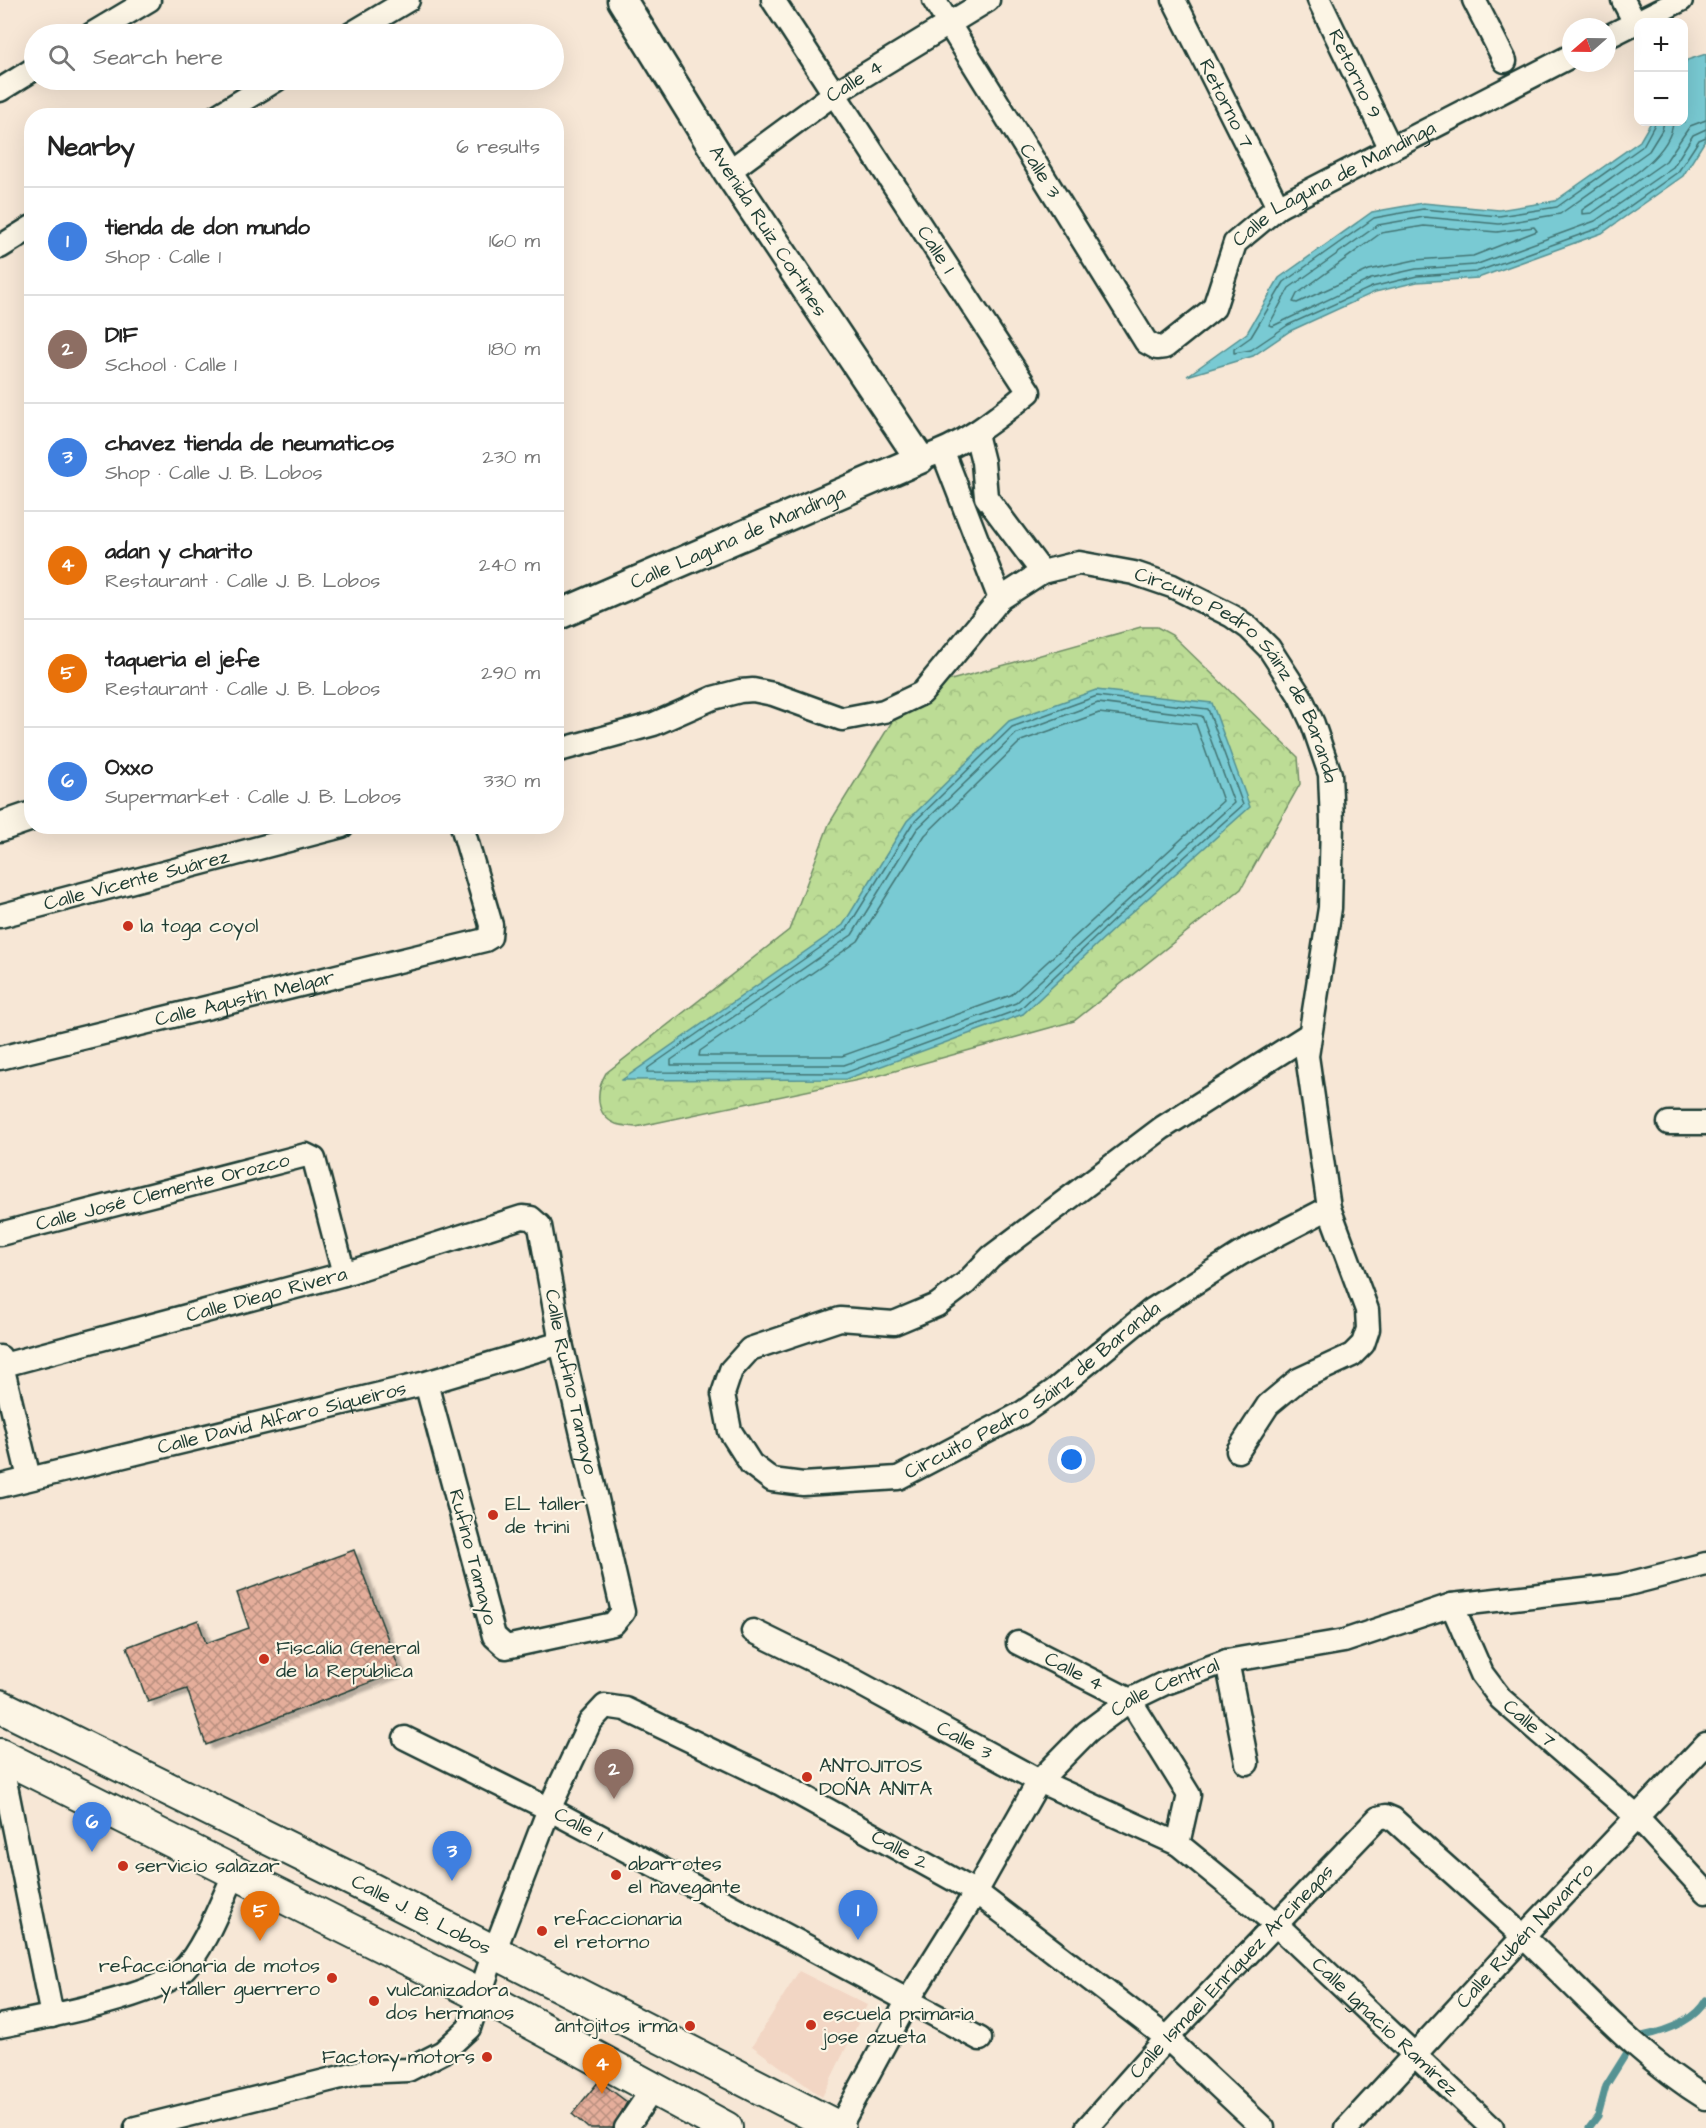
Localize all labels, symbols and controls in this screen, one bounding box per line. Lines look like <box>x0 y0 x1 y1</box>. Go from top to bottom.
north arrow <box>1562 18 1616 72</box>
map controls <box>1634 18 1688 126</box>
button: + <box>1634 18 1688 72</box>
search box <box>24 24 564 90</box>
street label: Retorno 9 <box>1321 24 1388 123</box>
icon: search <box>45 41 78 74</box>
text: Search here <box>93 42 223 73</box>
street label: Calle 4 <box>820 52 889 109</box>
street label: Retorno 7 <box>1192 54 1260 153</box>
button: − <box>1634 72 1688 126</box>
street label: Calle Laguna de Mandinga <box>1226 114 1441 254</box>
text: Nearby <box>48 129 135 165</box>
text: 6 results <box>456 133 540 161</box>
street label: Calle 3 <box>1012 138 1068 204</box>
street label: Avenida Ruiz Cortines <box>702 140 834 322</box>
text: tienda de don mundo <box>105 212 310 243</box>
street label: Calle 1 <box>910 220 962 279</box>
text: 1 <box>66 227 69 255</box>
text: 160 m <box>489 227 540 255</box>
text: Shop · Calle 1 <box>105 243 221 271</box>
text: DIF <box>105 320 138 351</box>
text: 2 <box>62 335 73 363</box>
text: 180 m <box>488 335 540 363</box>
text: School · Calle 1 <box>105 351 237 379</box>
text: chavez tienda de neumaticos <box>105 428 394 459</box>
text: 3 <box>62 443 73 471</box>
text: 230 m <box>482 443 540 471</box>
text: Shop · Calle J. B. Lobos <box>105 459 322 487</box>
street label: Calle Laguna de Mandinga <box>626 479 850 596</box>
text: adan y charito <box>105 536 252 567</box>
text: 4 <box>61 551 74 579</box>
text: 240 m <box>479 551 540 579</box>
street label: Circuito Pedro Sáinz de Baranda <box>1131 560 1344 783</box>
text: Restaurant · Calle J. B. Lobos <box>105 567 380 595</box>
text: taqueria el jefe <box>105 644 260 675</box>
text: 5 <box>60 659 75 687</box>
text: 290 m <box>481 659 540 687</box>
text: Restaurant · Calle J. B. Lobos <box>105 675 380 703</box>
text: Oxxo <box>105 752 153 783</box>
text: 6 <box>61 767 74 795</box>
text: 330 m <box>483 767 540 795</box>
text: Supermarket · Calle J. B. Lobos <box>105 783 401 811</box>
street label: Calle Vicente Suárez <box>41 842 232 918</box>
place label: la toga coyol <box>140 912 258 941</box>
marker: la toga coyol <box>121 919 135 933</box>
street label: Calle Agustín Melgar <box>152 963 338 1034</box>
street label: Calle José Clemente Orozco <box>33 1146 293 1238</box>
street label: Calle Diego Rivera <box>183 1260 350 1330</box>
street label: Calle Rufino Tamayo <box>538 1287 605 1477</box>
street label: Circuito Pedro Sáinz de Baranda <box>899 1294 1166 1486</box>
street label: Calle David Alfaro Siqueiros <box>155 1374 409 1461</box>
your location <box>1057 1445 1086 1474</box>
street label: Rufino Tamayo <box>440 1486 505 1628</box>
place label: EL taller de trini <box>505 1490 585 1541</box>
marker: EL taller de trini <box>486 1508 500 1522</box>
place label: Fiscalía General de la República <box>276 1634 420 1685</box>
street label: Calle 4 <box>1040 1645 1109 1699</box>
street label: Calle Central <box>1105 1651 1223 1724</box>
marker: Fiscalía General de la República <box>257 1652 271 1666</box>
street label: Calle 7 <box>1497 1693 1562 1754</box>
street label: Calle 3 <box>931 1714 997 1767</box>
pin: 2 <box>594 1750 634 1799</box>
place label: ANTOJITOS DOÑA ANITA <box>819 1752 933 1803</box>
marker: ANTOJITOS DOÑA ANITA <box>800 1770 814 1784</box>
street label: Calle 1 <box>549 1800 608 1850</box>
pin: 6 <box>72 1802 112 1852</box>
street label: Calle 2 <box>866 1823 934 1877</box>
pin: 3 <box>432 1832 472 1881</box>
place label: abarrotes el navegante <box>628 1850 741 1902</box>
place label: servicio salazar <box>135 1852 280 1880</box>
street label: Calle Rubén Navarro <box>1450 1857 1600 2015</box>
street label: Calle Ismael Enríquez Arcinegas <box>1123 1858 1340 2085</box>
marker: servicio salazar <box>116 1859 130 1873</box>
street label: Calle J. B. Lobos <box>346 1867 496 1962</box>
marker: abarrotes el navegante <box>609 1868 623 1882</box>
pin: 1 <box>838 1890 878 1940</box>
pin: 5 <box>240 1892 280 1941</box>
place label: refaccionaria el retorno <box>554 1905 682 1956</box>
marker: refaccionaria el retorno <box>535 1924 549 1938</box>
street label: Calle Ignacio Ramírez <box>1305 1950 1465 2103</box>
place label: refaccionaria de motos y taller guerrero <box>99 1952 320 2004</box>
marker: refaccionaria de motos y taller guerrero <box>325 1971 339 1985</box>
place label: vulcanizadora dos hermanos <box>386 1976 514 2027</box>
marker: vulcanizadora dos hermanos <box>367 1994 381 2008</box>
place label: escuela primaria jose azueta <box>820 2000 974 2051</box>
place label: antojitos irma <box>555 2012 678 2040</box>
marker: escuela primaria jose azueta <box>804 2018 818 2032</box>
marker: antojitos irma <box>683 2019 697 2033</box>
place label: Factory motors <box>322 2043 475 2072</box>
pin: 4 <box>582 2044 622 2094</box>
marker: Factory motors <box>480 2050 494 2064</box>

